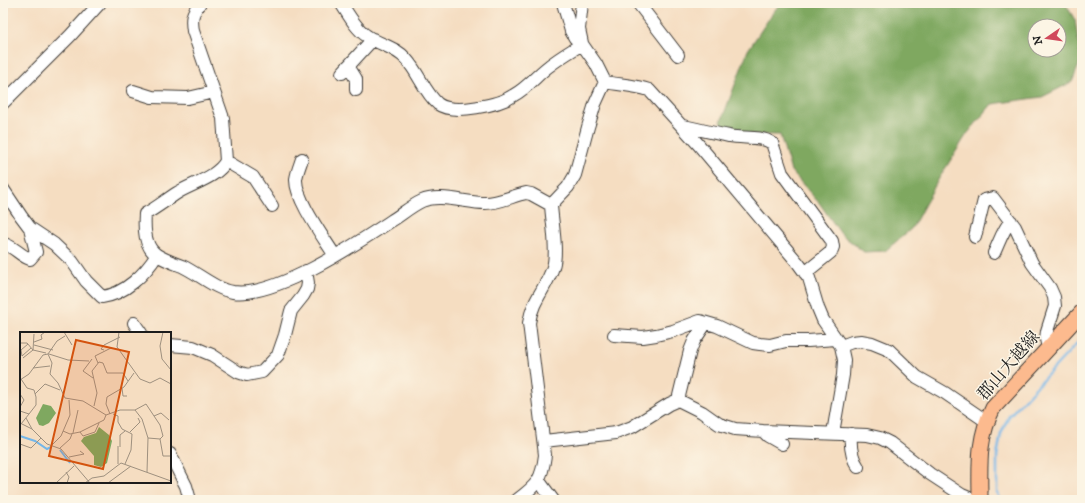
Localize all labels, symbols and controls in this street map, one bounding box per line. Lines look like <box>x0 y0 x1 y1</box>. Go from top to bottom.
north arrow <box>1027 18 1067 58</box>
text: N <box>1030 34 1046 46</box>
street label: 郡山大越線 <box>973 326 1045 405</box>
inset map <box>20 332 171 483</box>

